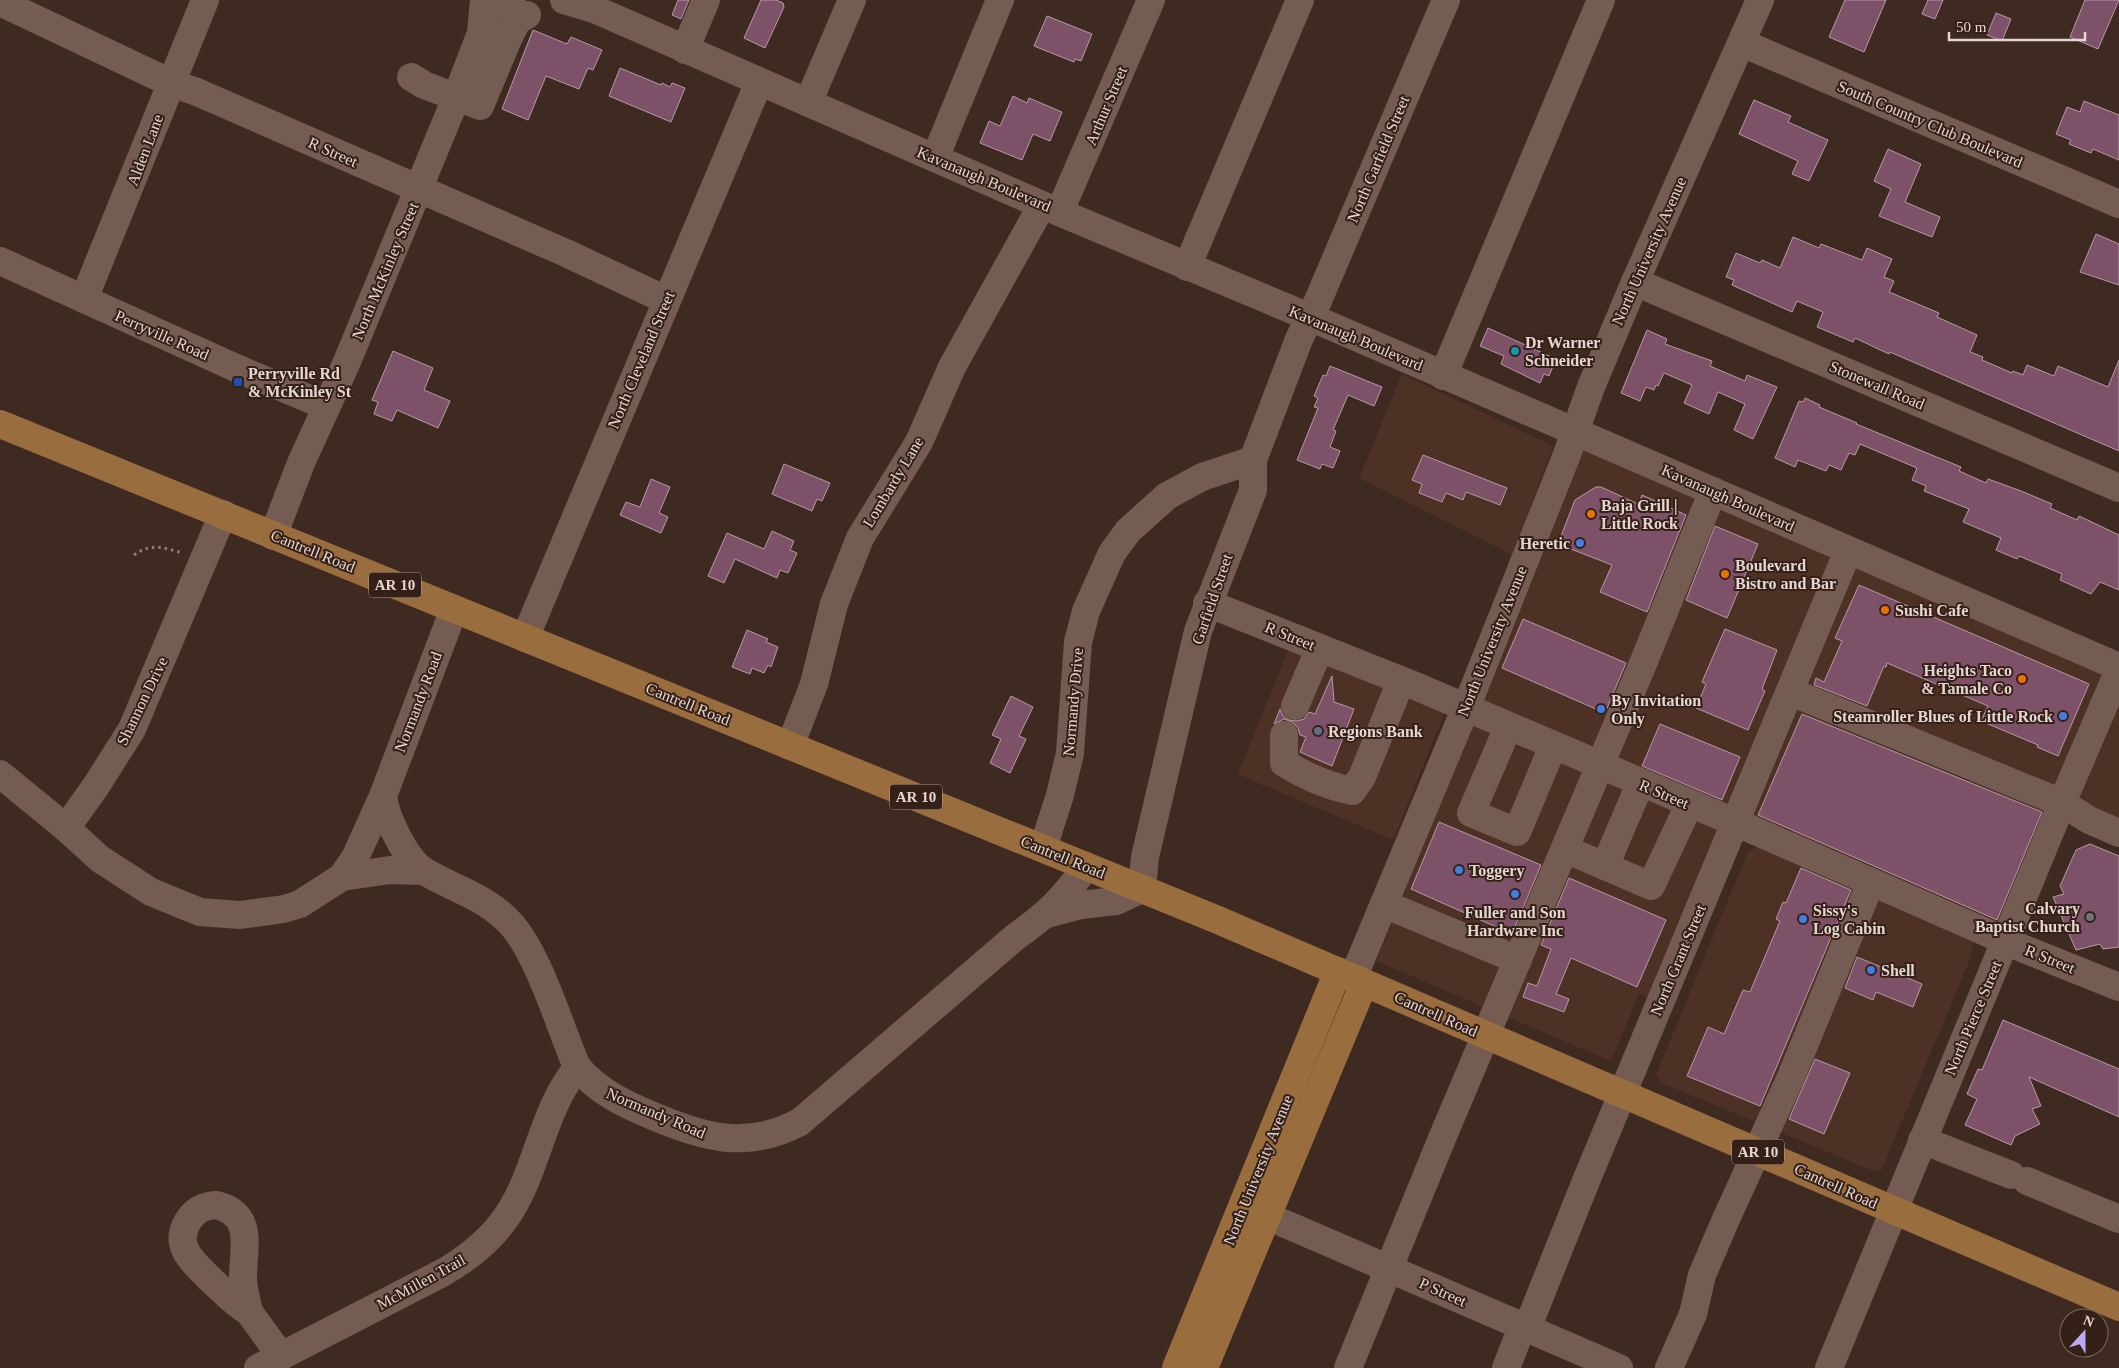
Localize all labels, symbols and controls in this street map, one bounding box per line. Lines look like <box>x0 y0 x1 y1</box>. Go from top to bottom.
scale bar <box>1949 10 2085 42</box>
text: 50 m <box>1956 19 1987 35</box>
street label: Arthur Street <box>1082 64 1130 148</box>
street label: South Country Club Boulevard <box>1834 77 2025 172</box>
street label: North Garfield Street <box>1344 93 1413 225</box>
street label: Alden Lane <box>124 112 166 188</box>
street label: R Street <box>306 134 361 171</box>
street label: Kavanaugh Boulevard <box>914 143 1053 216</box>
street label: North University Avenue <box>1609 174 1690 328</box>
street label: North McKinley Street <box>348 199 423 343</box>
street label: North Cleveland Street <box>604 288 678 431</box>
street label: Kavanaugh Boulevard <box>1286 302 1425 375</box>
street label: Perryville Road <box>112 307 212 364</box>
place label: Dr Warner Schneider <box>1525 334 1600 369</box>
marker: Dr Warner Schneider <box>1509 345 1521 357</box>
street label: Stonewall Road <box>1827 357 1927 413</box>
place label: Perryville Rd & McKinley St <box>248 365 352 401</box>
marker: Perryville Rd & McKinley St <box>232 376 244 388</box>
street label: Lombardy Lane <box>859 434 928 531</box>
street label: Kavanaugh Boulevard <box>1659 461 1797 536</box>
place label: Baja Grill | Little Rock <box>1601 497 1678 532</box>
marker: Baja Grill | Little Rock <box>1585 508 1597 520</box>
street label: Cantrell Road <box>268 526 358 576</box>
place label: Heretic <box>1520 535 1570 552</box>
marker: Heretic <box>1574 537 1586 549</box>
street label: Garfield Street <box>1189 551 1236 647</box>
place label: Boulevard Bistro and Bar <box>1735 557 1836 592</box>
street label: North University Avenue <box>1454 563 1531 719</box>
marker: Boulevard Bistro and Bar <box>1719 568 1731 580</box>
road number: AR 10 <box>369 572 421 598</box>
place label: Sushi Cafe <box>1895 602 1968 619</box>
marker: Sushi Cafe <box>1879 604 1891 616</box>
street label: R Street <box>1263 618 1318 654</box>
street label: Normandy Drive <box>1060 647 1087 757</box>
street label: Normandy Road <box>391 649 446 755</box>
street label: Shannon Drive <box>113 654 171 748</box>
place label: Heights Taco & Tamale Co <box>1921 662 2012 697</box>
marker: Heights Taco & Tamale Co <box>2016 673 2028 685</box>
street label: Cantrell Road <box>643 679 733 729</box>
place label: By Invitation Only <box>1611 692 1701 728</box>
marker: By Invitation Only <box>1595 703 1607 715</box>
place label: Steamroller Blues of Little Rock <box>1833 708 2053 725</box>
marker: Steamroller Blues of Little Rock <box>2057 710 2069 722</box>
place label: Regions Bank <box>1328 723 1423 741</box>
marker: Regions Bank <box>1312 725 1324 737</box>
street label: R Street <box>1637 776 1692 812</box>
road number: AR 10 <box>890 784 942 810</box>
street label: Cantrell Road <box>1018 832 1108 882</box>
place label: Toggery <box>1469 862 1524 880</box>
marker: Toggery <box>1453 864 1465 876</box>
marker: Fuller and Son Hardware Inc <box>1509 888 1521 900</box>
place label: Calvary Baptist Church <box>1975 900 2080 936</box>
street label: North Grant Street <box>1647 901 1709 1018</box>
place label: Sissy's Log Cabin <box>1813 902 1886 938</box>
place label: Fuller and Son Hardware Inc <box>1464 904 1566 939</box>
marker: Calvary Baptist Church <box>2084 911 2096 923</box>
marker: Sissy's Log Cabin <box>1797 913 1809 925</box>
street label: R Street <box>2023 941 2078 977</box>
street label: North Pierce Street <box>1941 958 2005 1078</box>
place label: Shell <box>1881 962 1915 979</box>
marker: Shell <box>1865 964 1877 976</box>
street label: Cantrell Road <box>1392 988 1480 1040</box>
street label: Normandy Road <box>603 1084 708 1142</box>
street label: North University Avenue <box>1220 1092 1297 1248</box>
road number: AR 10 <box>1732 1140 1784 1164</box>
street label: Cantrell Road <box>1792 1160 1880 1212</box>
street label: McMillen Trail <box>374 1250 469 1313</box>
street label: P Street <box>1417 1274 1470 1310</box>
north arrow <box>2059 1308 2109 1358</box>
text: N <box>2081 1313 2096 1330</box>

